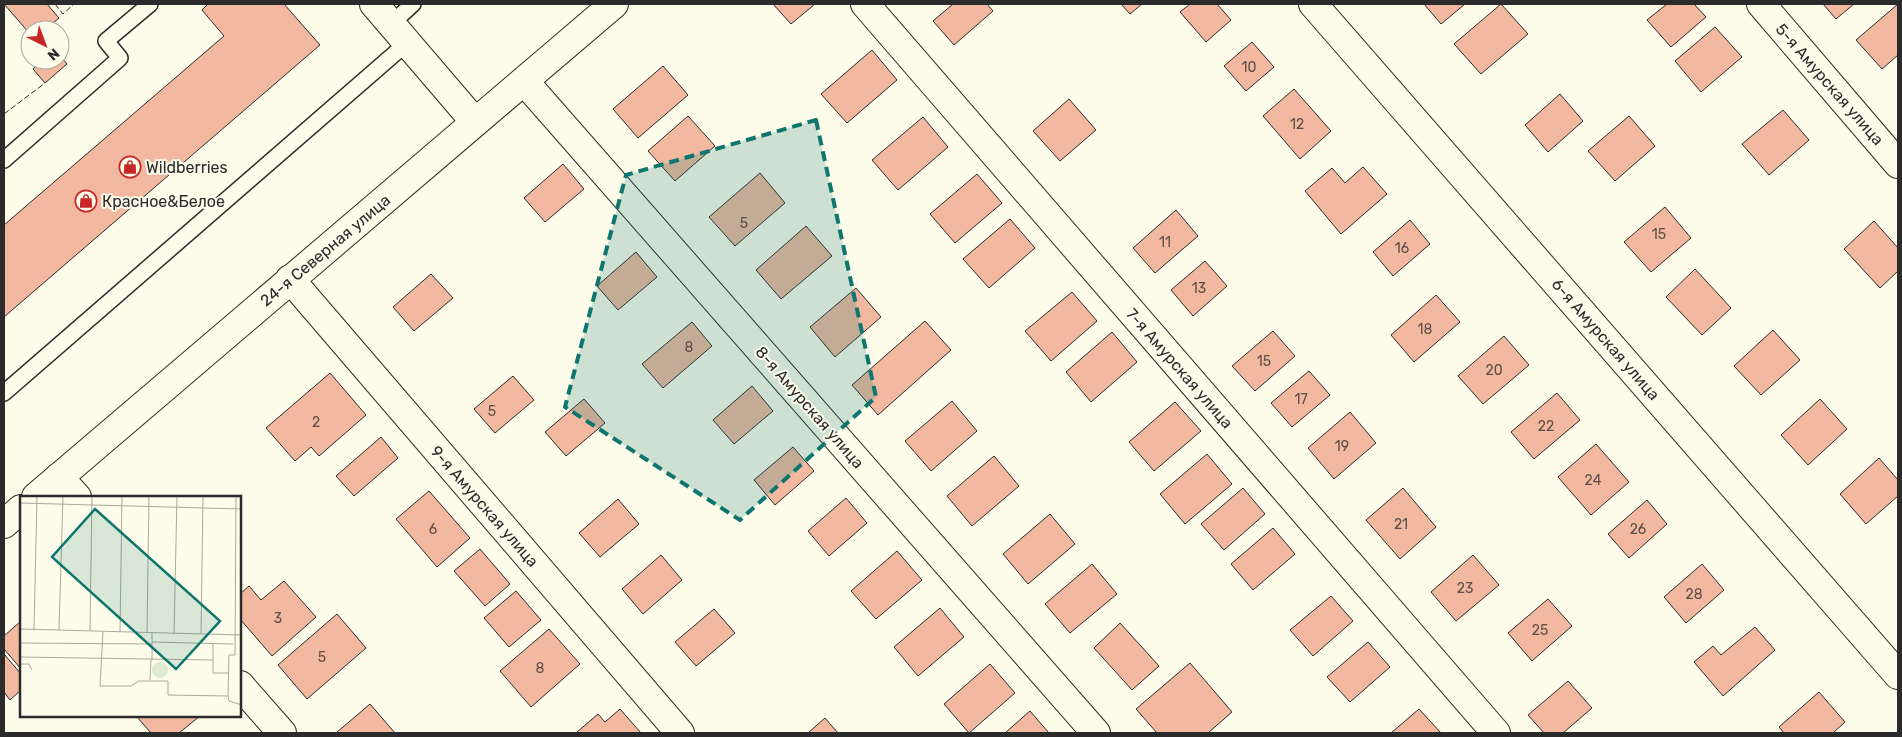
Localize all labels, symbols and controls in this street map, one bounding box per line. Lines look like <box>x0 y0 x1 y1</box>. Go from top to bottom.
north arrow <box>20 20 70 70</box>
street label: 5-я Амурская улица <box>1772 20 1888 149</box>
text: N <box>44 45 63 64</box>
house number: 10 <box>1242 59 1257 76</box>
house number: 12 <box>1290 116 1304 133</box>
shop icon: Wildberries <box>118 155 142 179</box>
place label: Wildberries <box>146 158 228 177</box>
shop icon: Красное&Белое <box>74 189 98 213</box>
street label: 24-я Северная улица <box>256 190 394 310</box>
place label: Красное&Белое <box>102 192 225 211</box>
house number: 5 <box>740 215 748 232</box>
house number: 15 <box>1652 226 1666 243</box>
house number: 11 <box>1159 234 1171 251</box>
house number: 16 <box>1395 240 1409 257</box>
street label: 6-я Амурская улица <box>1548 275 1664 404</box>
house number: 13 <box>1192 280 1206 297</box>
street label: 7-я Амурская улица <box>1122 304 1237 432</box>
house number: 18 <box>1418 321 1433 338</box>
house number: 8 <box>685 339 694 356</box>
street label: 8-я Амурская улица <box>751 342 868 472</box>
house number: 15 <box>1257 353 1271 370</box>
house number: 20 <box>1485 362 1503 379</box>
house number: 17 <box>1294 391 1308 408</box>
house number: 5 <box>488 403 496 420</box>
house number: 2 <box>312 414 320 431</box>
house number: 22 <box>1538 418 1554 435</box>
house number: 19 <box>1335 438 1349 455</box>
street label: 9-я Амурская улица <box>427 442 542 571</box>
house number: 24 <box>1585 472 1602 489</box>
inset map <box>20 496 241 717</box>
house number: 21 <box>1394 516 1408 533</box>
house number: 6 <box>429 521 437 538</box>
house number: 26 <box>1630 521 1646 538</box>
house number: 23 <box>1457 580 1473 597</box>
house number: 28 <box>1685 586 1703 603</box>
house number: 3 <box>274 610 282 627</box>
house number: 25 <box>1532 622 1548 639</box>
house number: 5 <box>318 649 326 666</box>
house number: 8 <box>536 660 545 677</box>

